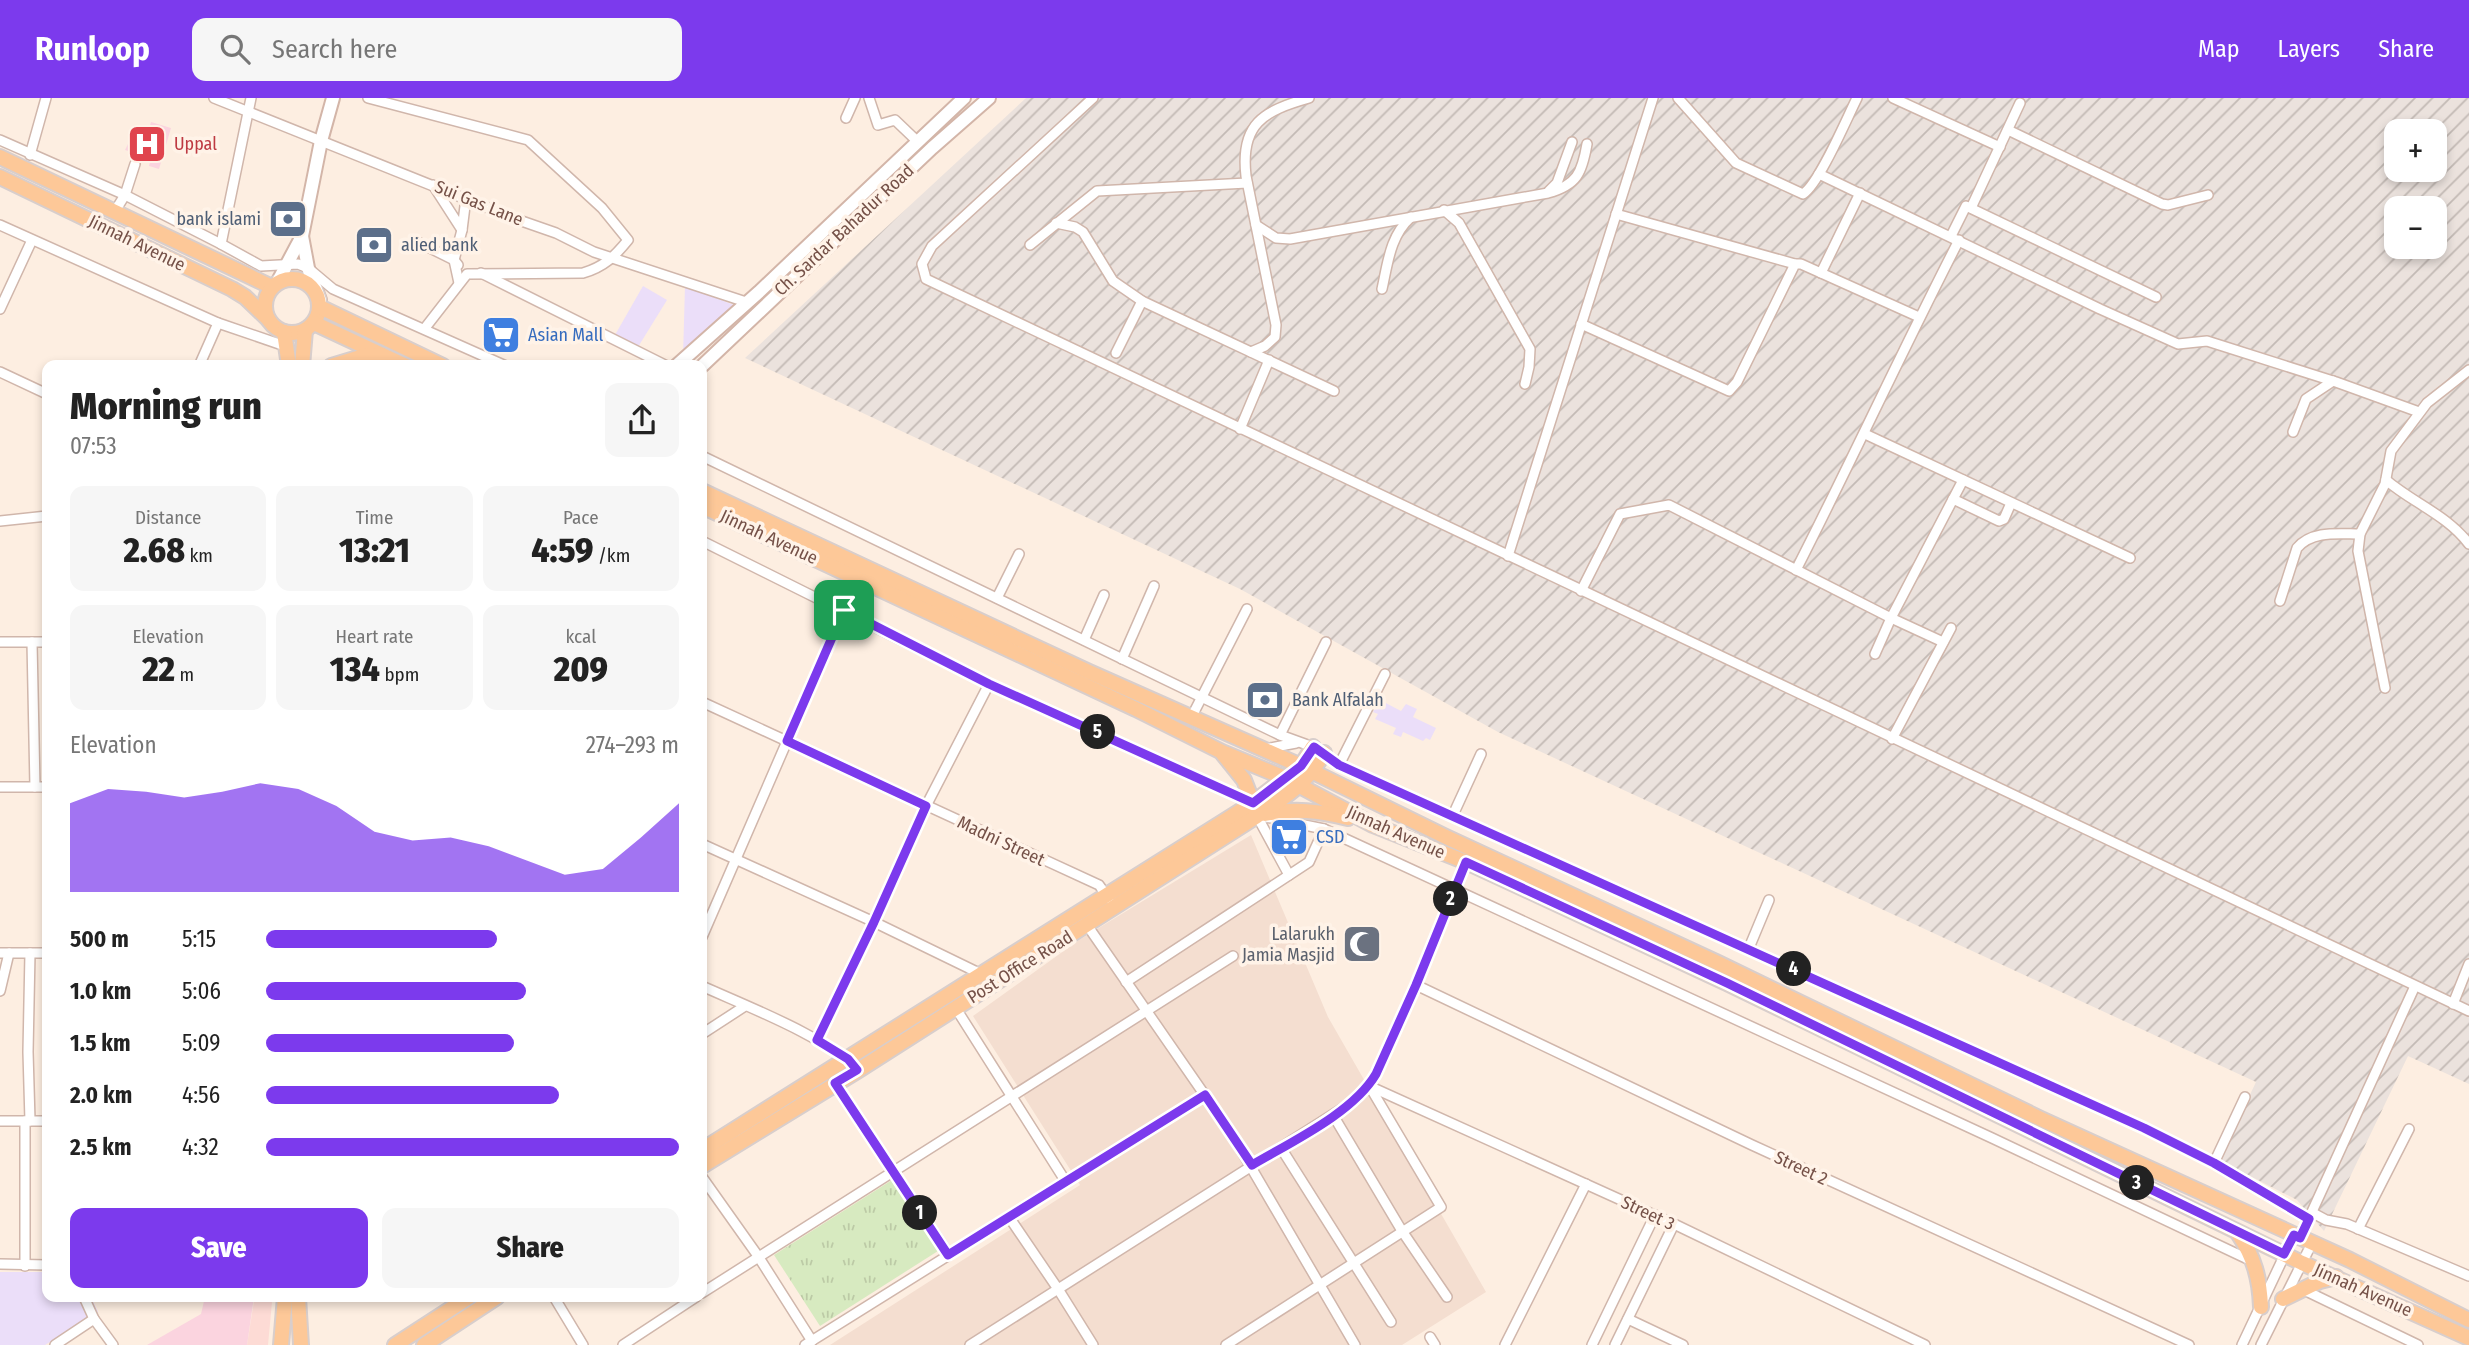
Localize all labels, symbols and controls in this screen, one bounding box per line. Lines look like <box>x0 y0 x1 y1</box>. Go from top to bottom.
search box <box>192 18 682 81</box>
text: Runloop <box>35 29 150 69</box>
icon: search <box>216 30 254 68</box>
text: Search here <box>272 34 397 65</box>
text: Map <box>2198 35 2240 63</box>
text: Layers <box>2278 35 2340 63</box>
text: Share <box>2378 35 2434 63</box>
map controls <box>2384 119 2447 259</box>
button: + <box>2384 119 2447 182</box>
hospital icon: Uppal <box>126 123 168 165</box>
place label: Uppal <box>174 133 217 155</box>
street label: Ch. Sardar Bahadur Road <box>770 160 918 300</box>
street label: Sui Gas Lane <box>432 175 526 231</box>
button: − <box>2384 196 2447 259</box>
bank icon: bank islami <box>267 198 309 240</box>
place label: bank islami <box>177 208 261 230</box>
street label: Jinnah Avenue <box>85 210 189 276</box>
bank icon: alied bank <box>353 224 395 266</box>
place label: alied bank <box>401 234 478 256</box>
supermarket icon: Asian Mall <box>480 314 522 356</box>
place label: Asian Mall <box>528 324 603 346</box>
text: Morning run <box>70 383 262 429</box>
button: share <box>605 383 679 457</box>
text: 07:53 <box>70 432 117 460</box>
street label: Jinnah Avenue <box>717 505 821 569</box>
text: Distance <box>135 506 201 529</box>
text: Time <box>356 506 393 529</box>
text: Pace <box>563 506 599 529</box>
text: 2.68 <box>123 529 185 571</box>
text: 13:21 <box>339 529 410 571</box>
text: 4:59 <box>531 529 594 571</box>
text: km <box>185 544 213 567</box>
text: /km <box>594 544 630 567</box>
pin <box>814 580 874 640</box>
icon: arrive <box>825 591 863 629</box>
text: Elevation <box>132 625 204 648</box>
text: Heart rate <box>335 625 414 648</box>
text: kcal <box>565 625 596 648</box>
text: 22 <box>142 648 175 690</box>
text: 134 <box>330 648 380 690</box>
text: 209 <box>554 648 608 690</box>
text: m <box>175 663 194 686</box>
text: bpm <box>380 663 419 686</box>
bank icon: Bank Alfalah <box>1244 679 1286 721</box>
place label: Bank Alfalah <box>1292 689 1384 711</box>
pin: 5 <box>1080 714 1116 750</box>
text: 5 <box>1093 720 1102 743</box>
text: Elevation <box>70 731 157 759</box>
text: 274–293 m <box>586 731 679 759</box>
street label: Jinnah Avenue <box>1344 801 1449 863</box>
street label: Madni Street <box>954 811 1048 871</box>
supermarket icon: CSD <box>1268 816 1310 858</box>
place label: CSD <box>1316 826 1344 848</box>
pin: 2 <box>1434 882 1468 916</box>
text: 2 <box>1446 887 1455 910</box>
place label: Lalarukh Jamia Masjid <box>1242 923 1335 966</box>
mosque icon: Lalarukh Jamia Masjid <box>1341 923 1383 965</box>
text: 500 m <box>70 925 129 953</box>
text: 5:15 <box>182 925 216 953</box>
street label: Post Office Road <box>963 926 1077 1008</box>
pin: 4 <box>1776 952 1812 986</box>
text: 4 <box>1789 957 1798 980</box>
text: 1.0 km <box>70 977 131 1005</box>
text: 5:06 <box>182 977 221 1005</box>
text: 1.5 km <box>70 1029 131 1057</box>
text: 5:09 <box>182 1029 220 1057</box>
text: 2.0 km <box>70 1081 132 1109</box>
text: 4:56 <box>182 1081 220 1109</box>
text: 2.5 km <box>70 1133 131 1161</box>
text: 4:32 <box>182 1133 219 1161</box>
street label: Street 2 <box>1771 1146 1831 1190</box>
pin: 3 <box>2120 1166 2154 1200</box>
text: 3 <box>2132 1171 2141 1194</box>
street label: Street 3 <box>1618 1191 1678 1235</box>
pin: 1 <box>902 1196 937 1230</box>
text: 1 <box>915 1201 924 1224</box>
button: Save <box>70 1208 368 1288</box>
button: Share <box>382 1208 679 1288</box>
street label: Jinnah Avenue <box>2311 1259 2416 1321</box>

